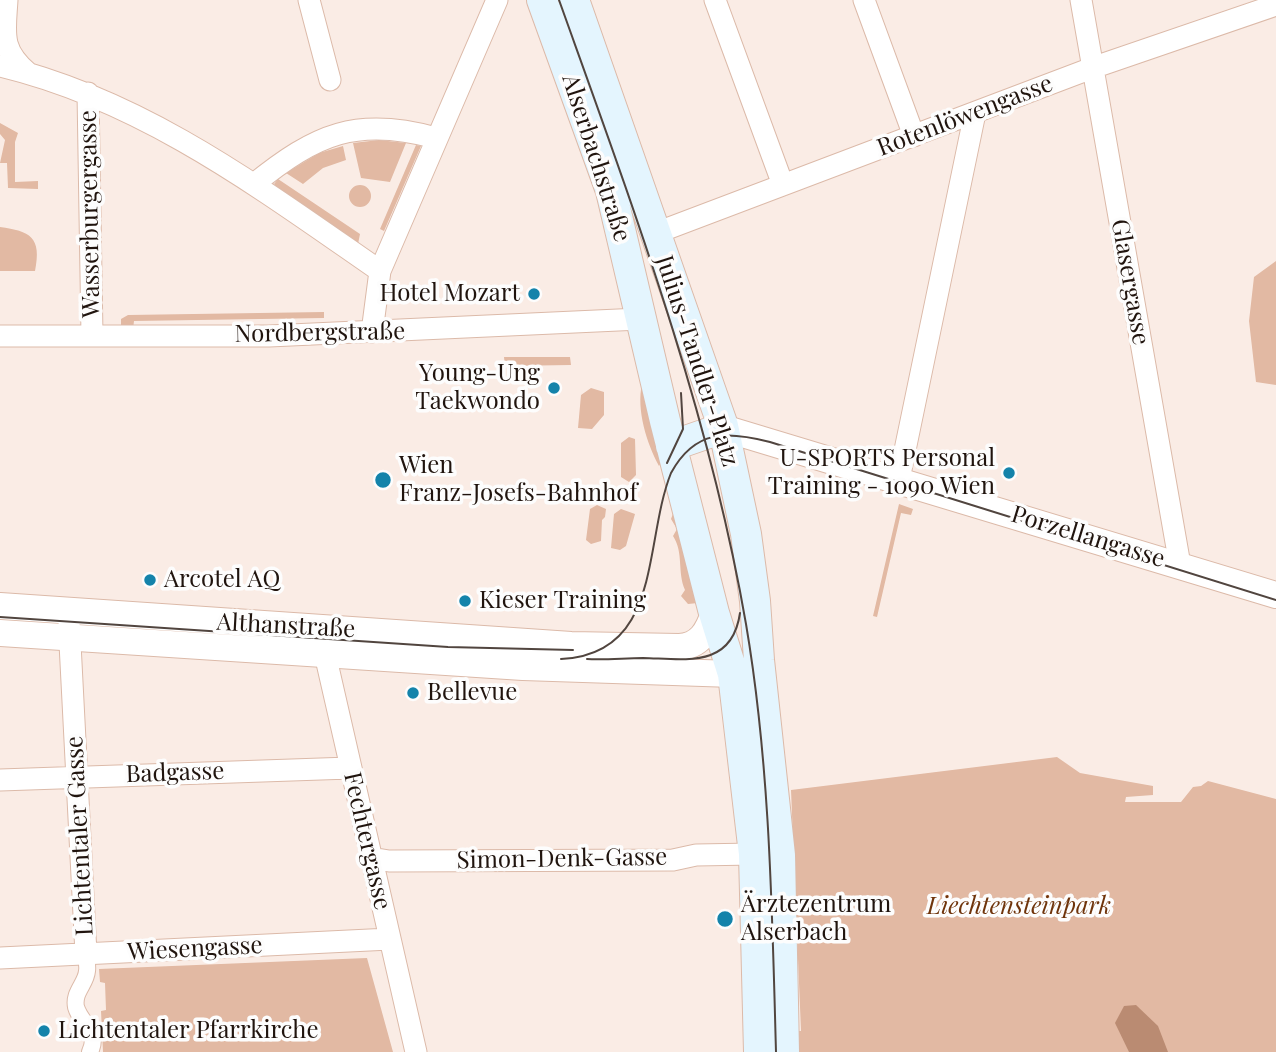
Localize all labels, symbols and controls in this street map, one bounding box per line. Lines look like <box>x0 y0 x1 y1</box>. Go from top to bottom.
street label: Rotenlöwengasse <box>873 69 1057 163</box>
street label: Alserbachstraße <box>555 71 637 245</box>
street label: Wasserburgergasse <box>74 110 106 318</box>
street label: Glasergasse <box>1105 217 1155 347</box>
street label: Julius-Tandler-Platz <box>649 252 745 470</box>
place label: Hotel Mozart <box>379 280 520 308</box>
marker: Hotel Mozart <box>526 286 542 302</box>
street label: Nordbergstraße <box>234 317 406 349</box>
place label: Young-Ung Taekwondo <box>415 360 540 416</box>
marker: Young-Ung Taekwondo <box>546 380 562 396</box>
place label: U-SPORTS Personal Training - 1090 Wien <box>768 445 995 501</box>
place label: Wien Franz-Josefs-Bahnhof <box>399 452 637 508</box>
marker: U-SPORTS Personal Training - 1090 Wien <box>1001 465 1017 481</box>
marker: Wien Franz-Josefs-Bahnhof <box>373 470 393 490</box>
street label: Porzellangasse <box>1008 500 1168 574</box>
place label: Arcotel AQ <box>164 566 280 594</box>
marker: Arcotel AQ <box>142 572 158 588</box>
place label: Kieser Training <box>479 587 646 615</box>
marker: Kieser Training <box>457 593 473 609</box>
street label: Althanstraße <box>216 608 356 644</box>
place label: Bellevue <box>427 679 517 707</box>
marker: Bellevue <box>405 685 421 701</box>
street label: Lichtentaler Gasse <box>60 735 100 937</box>
street label: Badgasse <box>125 757 225 789</box>
street label: Fechtergasse <box>337 769 397 913</box>
street label: Simon-Denk-Gasse <box>456 843 668 875</box>
place label: Ärztezentrum Alserbach <box>741 891 891 947</box>
park label: Liechtensteinpark <box>927 893 1111 921</box>
marker: Ärztezentrum Alserbach <box>715 909 735 929</box>
street label: Wiesengasse <box>127 931 263 967</box>
place label: Lichtentaler Pfarrkirche <box>58 1017 319 1045</box>
marker: Lichtentaler Pfarrkirche <box>36 1023 52 1039</box>

